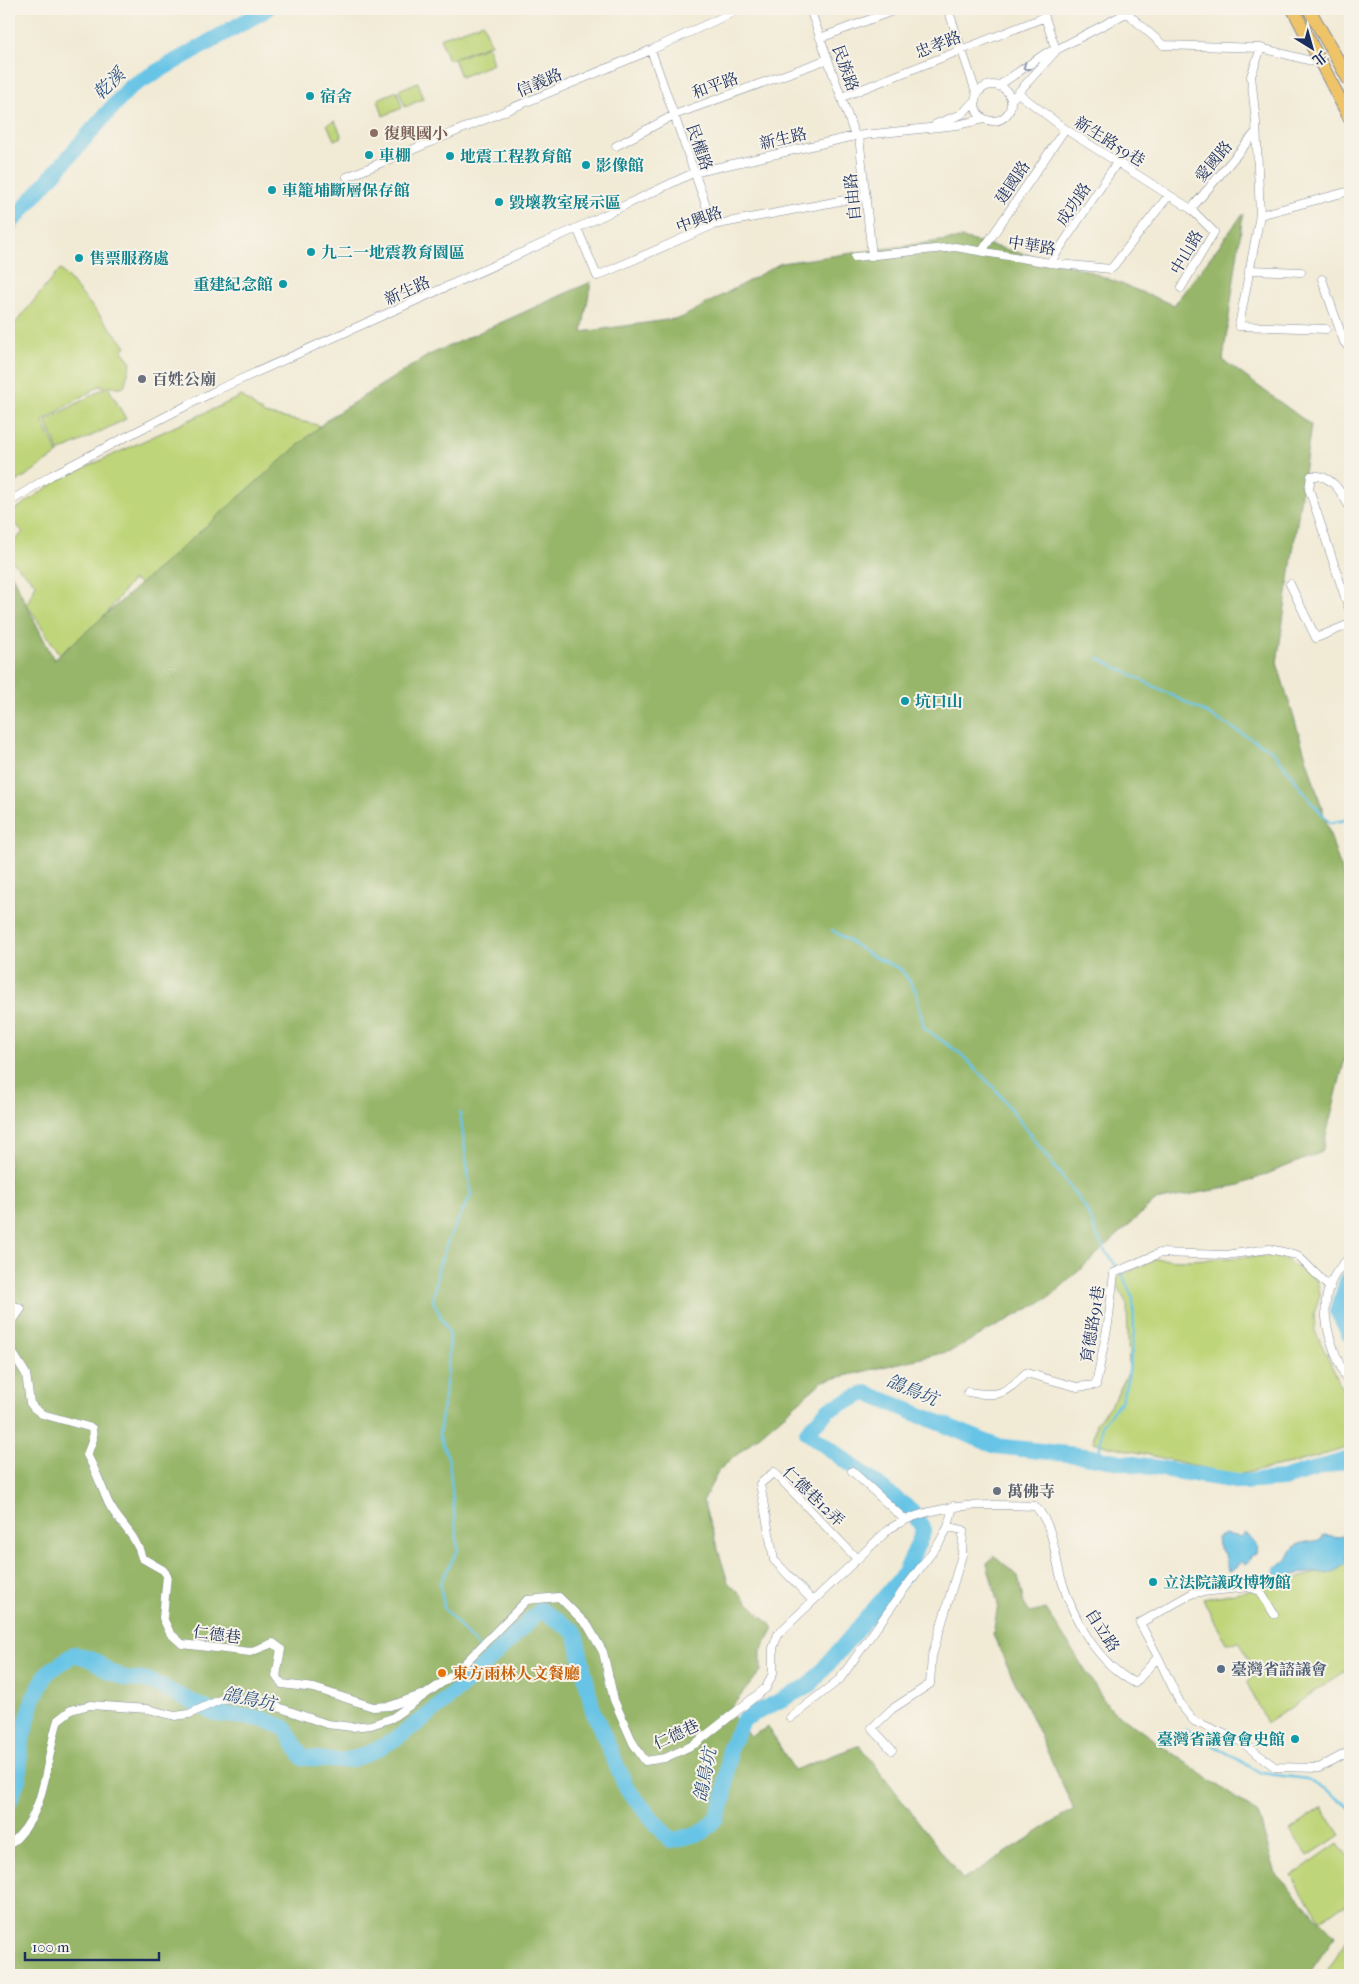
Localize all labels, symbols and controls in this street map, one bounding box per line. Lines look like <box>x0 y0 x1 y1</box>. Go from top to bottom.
north arrow <box>1286 22 1336 72</box>
street label: 忠孝路 <box>912 27 964 62</box>
street label: 民族路 <box>828 42 863 94</box>
text: 北 <box>1309 47 1330 69</box>
one-way arrow <box>1023 61 1032 69</box>
water label: 乾溪 <box>89 63 131 104</box>
street label: 信義路 <box>513 64 565 101</box>
street label: 和平路 <box>689 68 741 103</box>
place label: 宿舍 <box>320 87 352 106</box>
marker: 宿舍 <box>304 90 316 102</box>
street label: 新生路59巷 <box>1071 112 1148 170</box>
street label: 民權路 <box>683 121 716 173</box>
place label: 復興國小 <box>384 124 448 143</box>
street label: 新生路 <box>758 124 809 153</box>
marker: 復興國小 <box>368 127 380 139</box>
street label: 愛國路 <box>1191 137 1236 186</box>
place label: 車棚 <box>379 146 411 165</box>
place label: 地震工程教育館 <box>460 147 572 166</box>
marker: 車棚 <box>363 149 375 161</box>
marker: 地震工程教育館 <box>444 150 456 162</box>
place label: 影像館 <box>596 156 644 175</box>
street label: 建國路 <box>991 157 1034 207</box>
marker: 影像館 <box>580 159 592 171</box>
street label: 自由路 <box>841 172 864 222</box>
street label: 成功路 <box>1052 179 1095 229</box>
place label: 車籠埔斷層保存館 <box>282 181 410 200</box>
marker: 車籠埔斷層保存館 <box>266 184 278 196</box>
place label: 毀壞教室展示區 <box>509 193 621 212</box>
marker: 毀壞教室展示區 <box>493 196 505 208</box>
street label: 中興路 <box>673 202 725 237</box>
street label: 中山路 <box>1166 227 1207 278</box>
street label: 中華路 <box>1007 232 1057 259</box>
place label: 九二一地震教育園區 <box>321 243 465 262</box>
marker: 九二一地震教育園區 <box>305 246 317 258</box>
place label: 售票服務處 <box>89 249 169 268</box>
marker: 售票服務處 <box>73 252 85 264</box>
street label: 新生路 <box>381 272 433 309</box>
place label: 重建紀念館 <box>193 275 273 294</box>
marker: 重建紀念館 <box>277 278 289 290</box>
place label: 百姓公廟 <box>152 370 216 389</box>
marker: 百姓公廟 <box>136 373 148 385</box>
place label: 坑口山 <box>915 692 963 711</box>
marker: 坑口山 <box>899 695 911 707</box>
street label: 育德路91巷 <box>1077 1284 1108 1364</box>
water label: 鴿鳥坑 <box>883 1371 944 1411</box>
street label: 仁德巷12弄 <box>779 1462 848 1530</box>
place label: 萬佛寺 <box>1007 1482 1055 1501</box>
marker: 萬佛寺 <box>991 1485 1003 1497</box>
place label: 立法院議政博物館 <box>1163 1573 1291 1592</box>
marker: 立法院議政博物館 <box>1147 1576 1159 1588</box>
street label: 自立路 <box>1082 1605 1124 1656</box>
street label: 仁德巷 <box>192 1622 242 1647</box>
place label: 臺灣省諮議會 <box>1231 1660 1327 1679</box>
marker: 臺灣省諮議會 <box>1215 1663 1227 1675</box>
place label: 東方雨林人文餐廳 <box>452 1664 580 1683</box>
marker: 東方雨林人文餐廳 <box>436 1667 448 1679</box>
water label: 鴿鳥坑 <box>220 1684 280 1716</box>
street label: 仁德巷 <box>650 1716 702 1753</box>
place label: 臺灣省議會會史館 <box>1157 1730 1285 1749</box>
marker: 臺灣省議會會史館 <box>1289 1733 1301 1745</box>
water label: 鴿鳥坑 <box>690 1744 722 1804</box>
scale bar <box>25 1929 159 1961</box>
text: 100 m <box>32 1938 70 1956</box>

